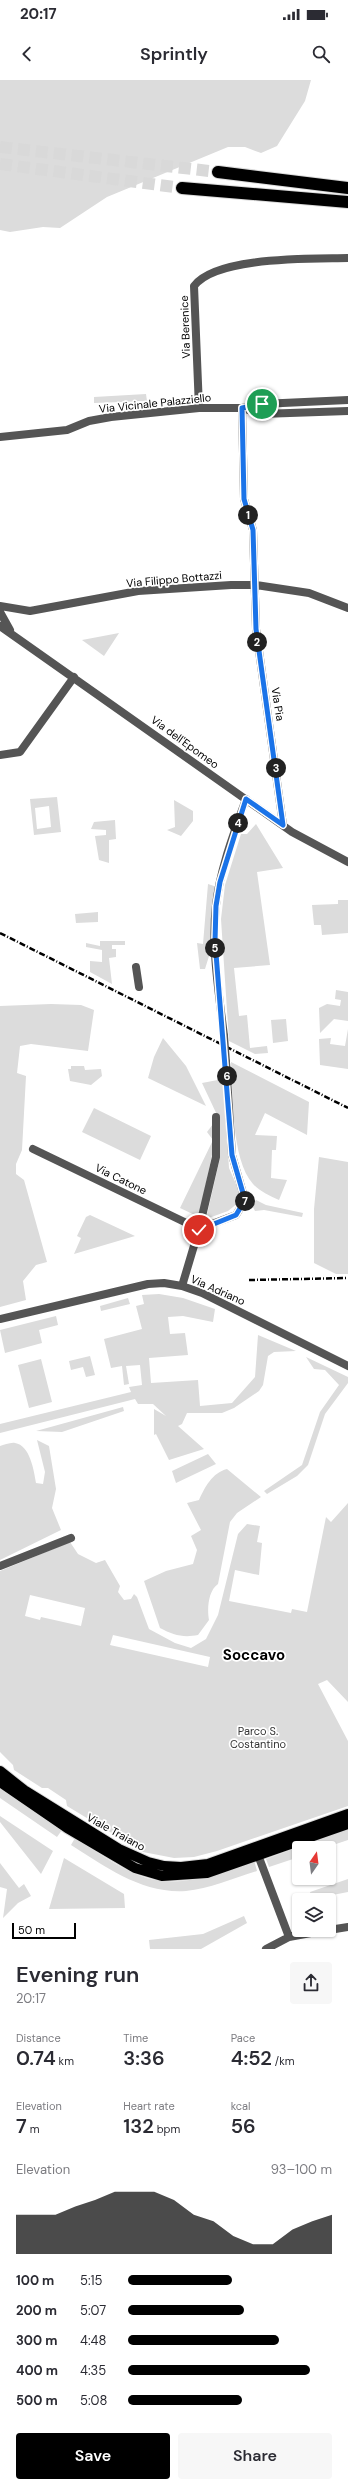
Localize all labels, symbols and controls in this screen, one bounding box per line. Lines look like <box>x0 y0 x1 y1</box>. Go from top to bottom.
text: 20:17 <box>20 4 56 24</box>
text: Sprintly <box>140 42 208 66</box>
icon: back <box>16 43 38 65</box>
icon: search <box>310 43 332 65</box>
street label: Via Berenice <box>177 295 193 359</box>
pin <box>245 387 279 421</box>
street label: Via Vicinale Palazziello <box>98 390 212 416</box>
icon: arrive <box>251 393 273 415</box>
pin: 1 <box>238 505 258 525</box>
text: 1 <box>246 508 250 522</box>
street label: Via Filippo Bottazzi <box>126 568 222 590</box>
pin: 2 <box>247 632 267 652</box>
text: 2 <box>254 635 260 649</box>
street label: Via Pia <box>268 686 288 722</box>
street label: Via dell'Epomeo <box>148 713 222 771</box>
pin: 3 <box>266 758 286 778</box>
text: 3 <box>273 761 279 775</box>
pin: 4 <box>228 813 248 833</box>
text: 4 <box>234 816 242 830</box>
pin: 5 <box>205 938 225 958</box>
text: 5 <box>212 941 218 955</box>
pin: 6 <box>217 1066 237 1086</box>
text: 6 <box>224 1069 230 1083</box>
street label: Via Catone <box>93 1160 149 1198</box>
pin: 7 <box>235 1191 255 1211</box>
text: 7 <box>242 1194 248 1208</box>
pin <box>182 1213 216 1247</box>
icon: check <box>188 1219 210 1241</box>
street label: Via Adriano <box>189 1272 247 1308</box>
district label: Soccavo <box>223 1645 285 1665</box>
park label: Parco S. Costantino <box>230 1724 286 1751</box>
street label: Viale Traiano <box>84 1810 148 1854</box>
north arrow <box>292 1841 336 1885</box>
map controls <box>292 1841 336 1937</box>
button: layers <box>292 1893 336 1937</box>
scale bar <box>12 1921 76 1940</box>
text: 50 m <box>18 1923 45 1937</box>
text: Evening run <box>16 1960 139 1989</box>
button: share <box>290 1962 332 2004</box>
text: 20:17 <box>16 1990 46 2007</box>
text: Distance <box>16 2031 61 2045</box>
text: Time <box>123 2031 148 2045</box>
text: Pace <box>231 2031 255 2045</box>
text: 0.74 <box>16 2045 56 2071</box>
text: 3:36 <box>123 2045 165 2071</box>
text: 4:52 <box>231 2045 272 2071</box>
text: km <box>56 2054 74 2068</box>
text: /km <box>272 2054 295 2068</box>
text: Elevation <box>16 2099 62 2113</box>
text: Heart rate <box>123 2099 175 2113</box>
text: kcal <box>231 2099 251 2113</box>
text: 7 <box>16 2113 27 2139</box>
text: 132 <box>123 2113 154 2139</box>
text: 56 <box>231 2113 256 2139</box>
text: m <box>27 2122 39 2136</box>
text: bpm <box>154 2122 180 2136</box>
text: Elevation <box>16 2161 70 2178</box>
text: 93–100 m <box>271 2161 332 2178</box>
text: 100 m <box>16 2272 54 2289</box>
text: 5:15 <box>80 2272 103 2289</box>
text: 200 m <box>16 2302 57 2319</box>
text: 5:07 <box>80 2302 106 2319</box>
text: 300 m <box>16 2332 57 2349</box>
text: 4:48 <box>80 2332 106 2349</box>
text: 400 m <box>16 2362 58 2379</box>
text: 4:35 <box>80 2362 106 2379</box>
text: 500 m <box>16 2392 58 2409</box>
text: 5:08 <box>80 2392 107 2409</box>
button: Save <box>16 2433 170 2479</box>
button: Share <box>178 2433 332 2479</box>

